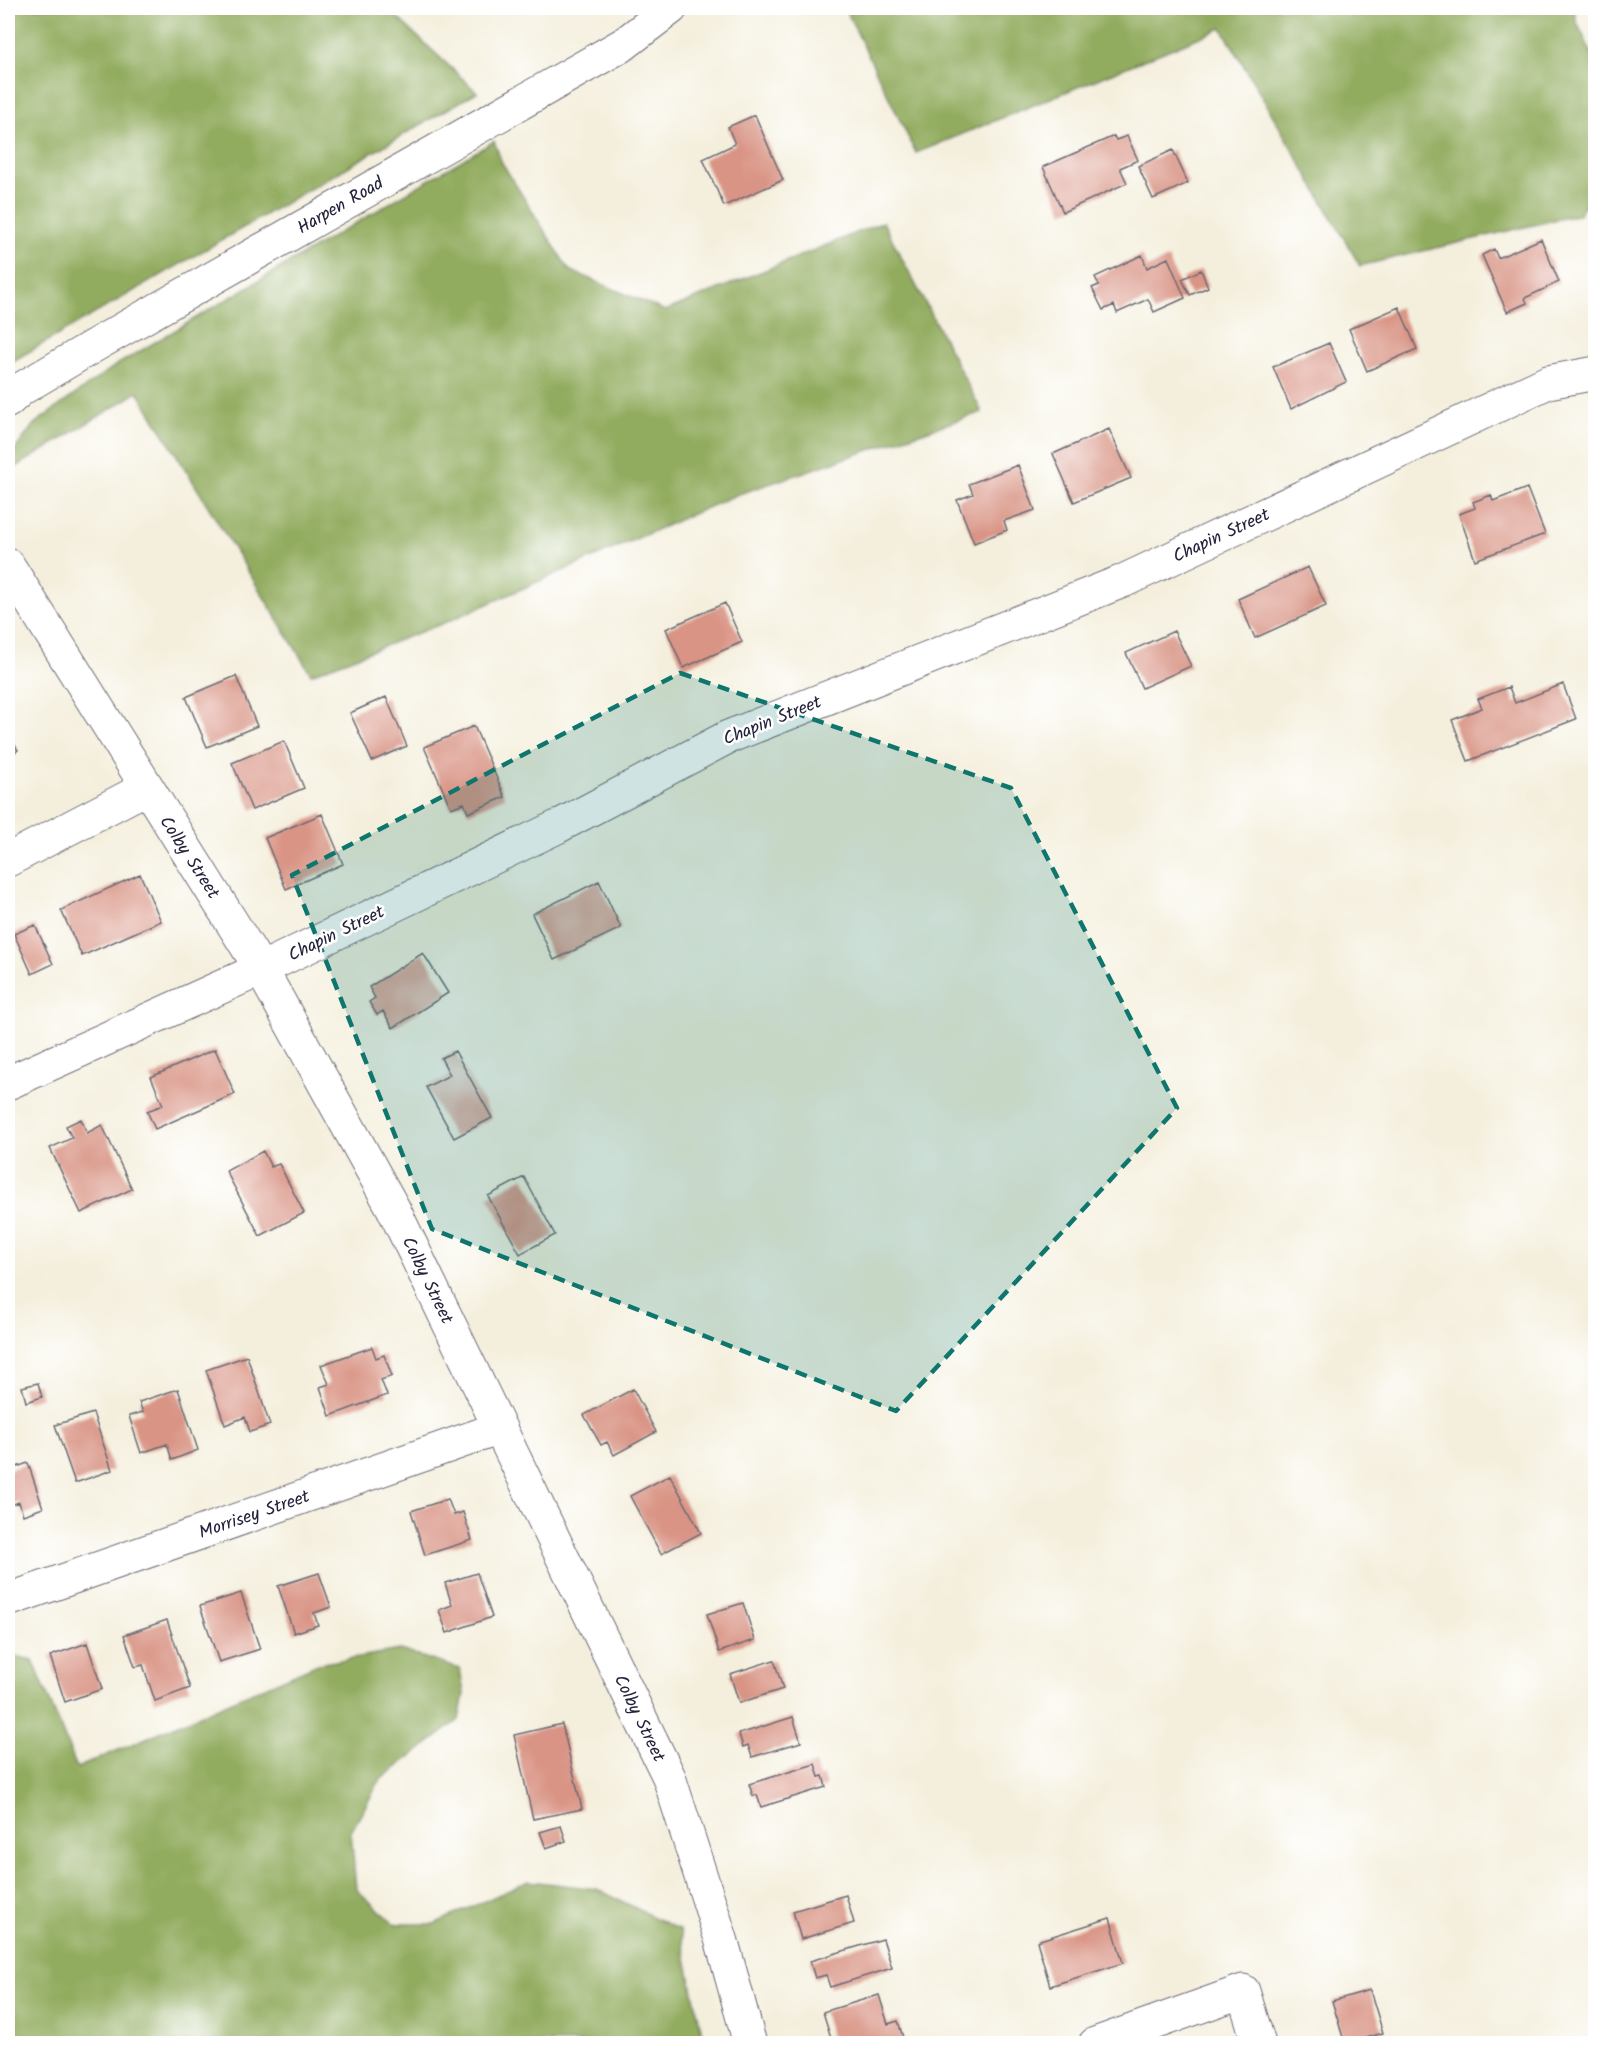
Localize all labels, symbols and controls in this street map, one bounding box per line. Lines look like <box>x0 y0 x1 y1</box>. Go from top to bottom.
street label: Harpen Road <box>292 169 390 243</box>
street label: Chapin Street <box>1168 501 1276 572</box>
street label: Chapin Street <box>719 688 827 754</box>
street label: Colby Street <box>151 810 227 906</box>
street label: Chapin Street <box>283 898 391 970</box>
street label: Colby Street <box>393 1232 461 1330</box>
street label: Morrisey Street <box>195 1483 315 1548</box>
street label: Colby Street <box>605 1670 673 1768</box>

